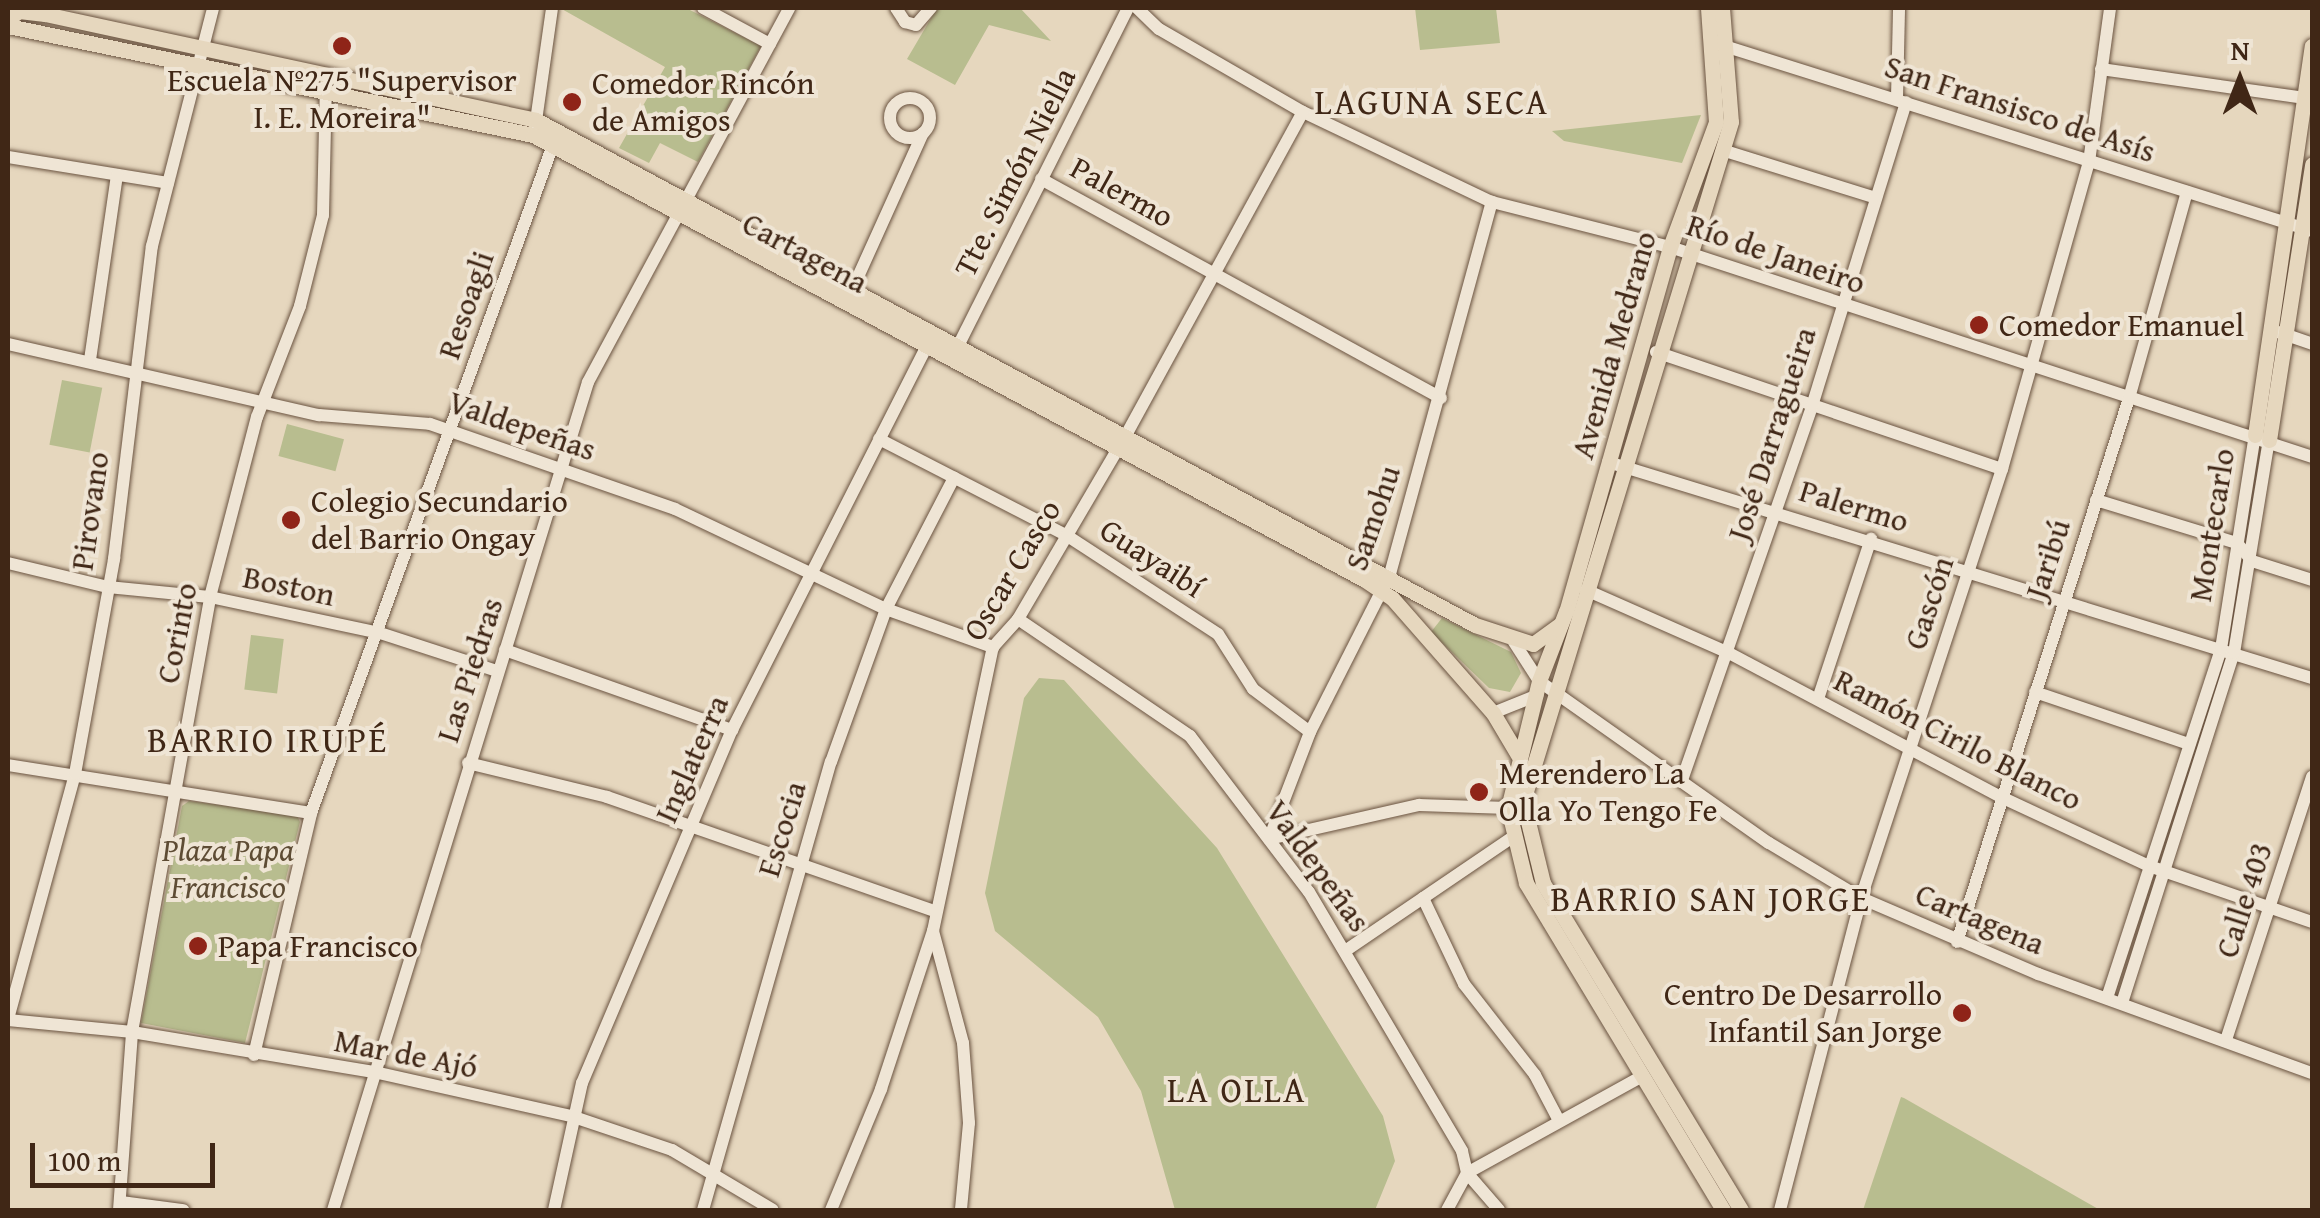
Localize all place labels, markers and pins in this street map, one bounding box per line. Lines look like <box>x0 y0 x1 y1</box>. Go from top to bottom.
marker: Escuela Nº275 "Supervisor I. E. Moreira" <box>331 35 353 57</box>
place label: Escuela Nº275 "Supervisor I. E. Moreira" <box>167 62 517 137</box>
place label: Comedor Rincón de Amigos <box>592 65 814 140</box>
marker: Comedor Rincón de Amigos <box>561 91 583 113</box>
place label: Comedor Emanuel <box>1999 306 2244 344</box>
marker: Comedor Emanuel <box>1968 314 1990 336</box>
place label: Colegio Secundario del Barrio Ongay <box>311 483 568 558</box>
marker: Colegio Secundario del Barrio Ongay <box>280 509 302 531</box>
place label: Merendero La Olla Yo Tengo Fe <box>1499 755 1718 830</box>
marker: Merendero La Olla Yo Tengo Fe <box>1468 781 1490 803</box>
place label: Papa Francisco <box>218 927 418 965</box>
marker: Papa Francisco <box>187 935 209 957</box>
place label: Centro De Desarrollo Infantil San Jorge <box>1664 976 1942 1051</box>
marker: Centro De Desarrollo Infantil San Jorge <box>1951 1002 1973 1024</box>

